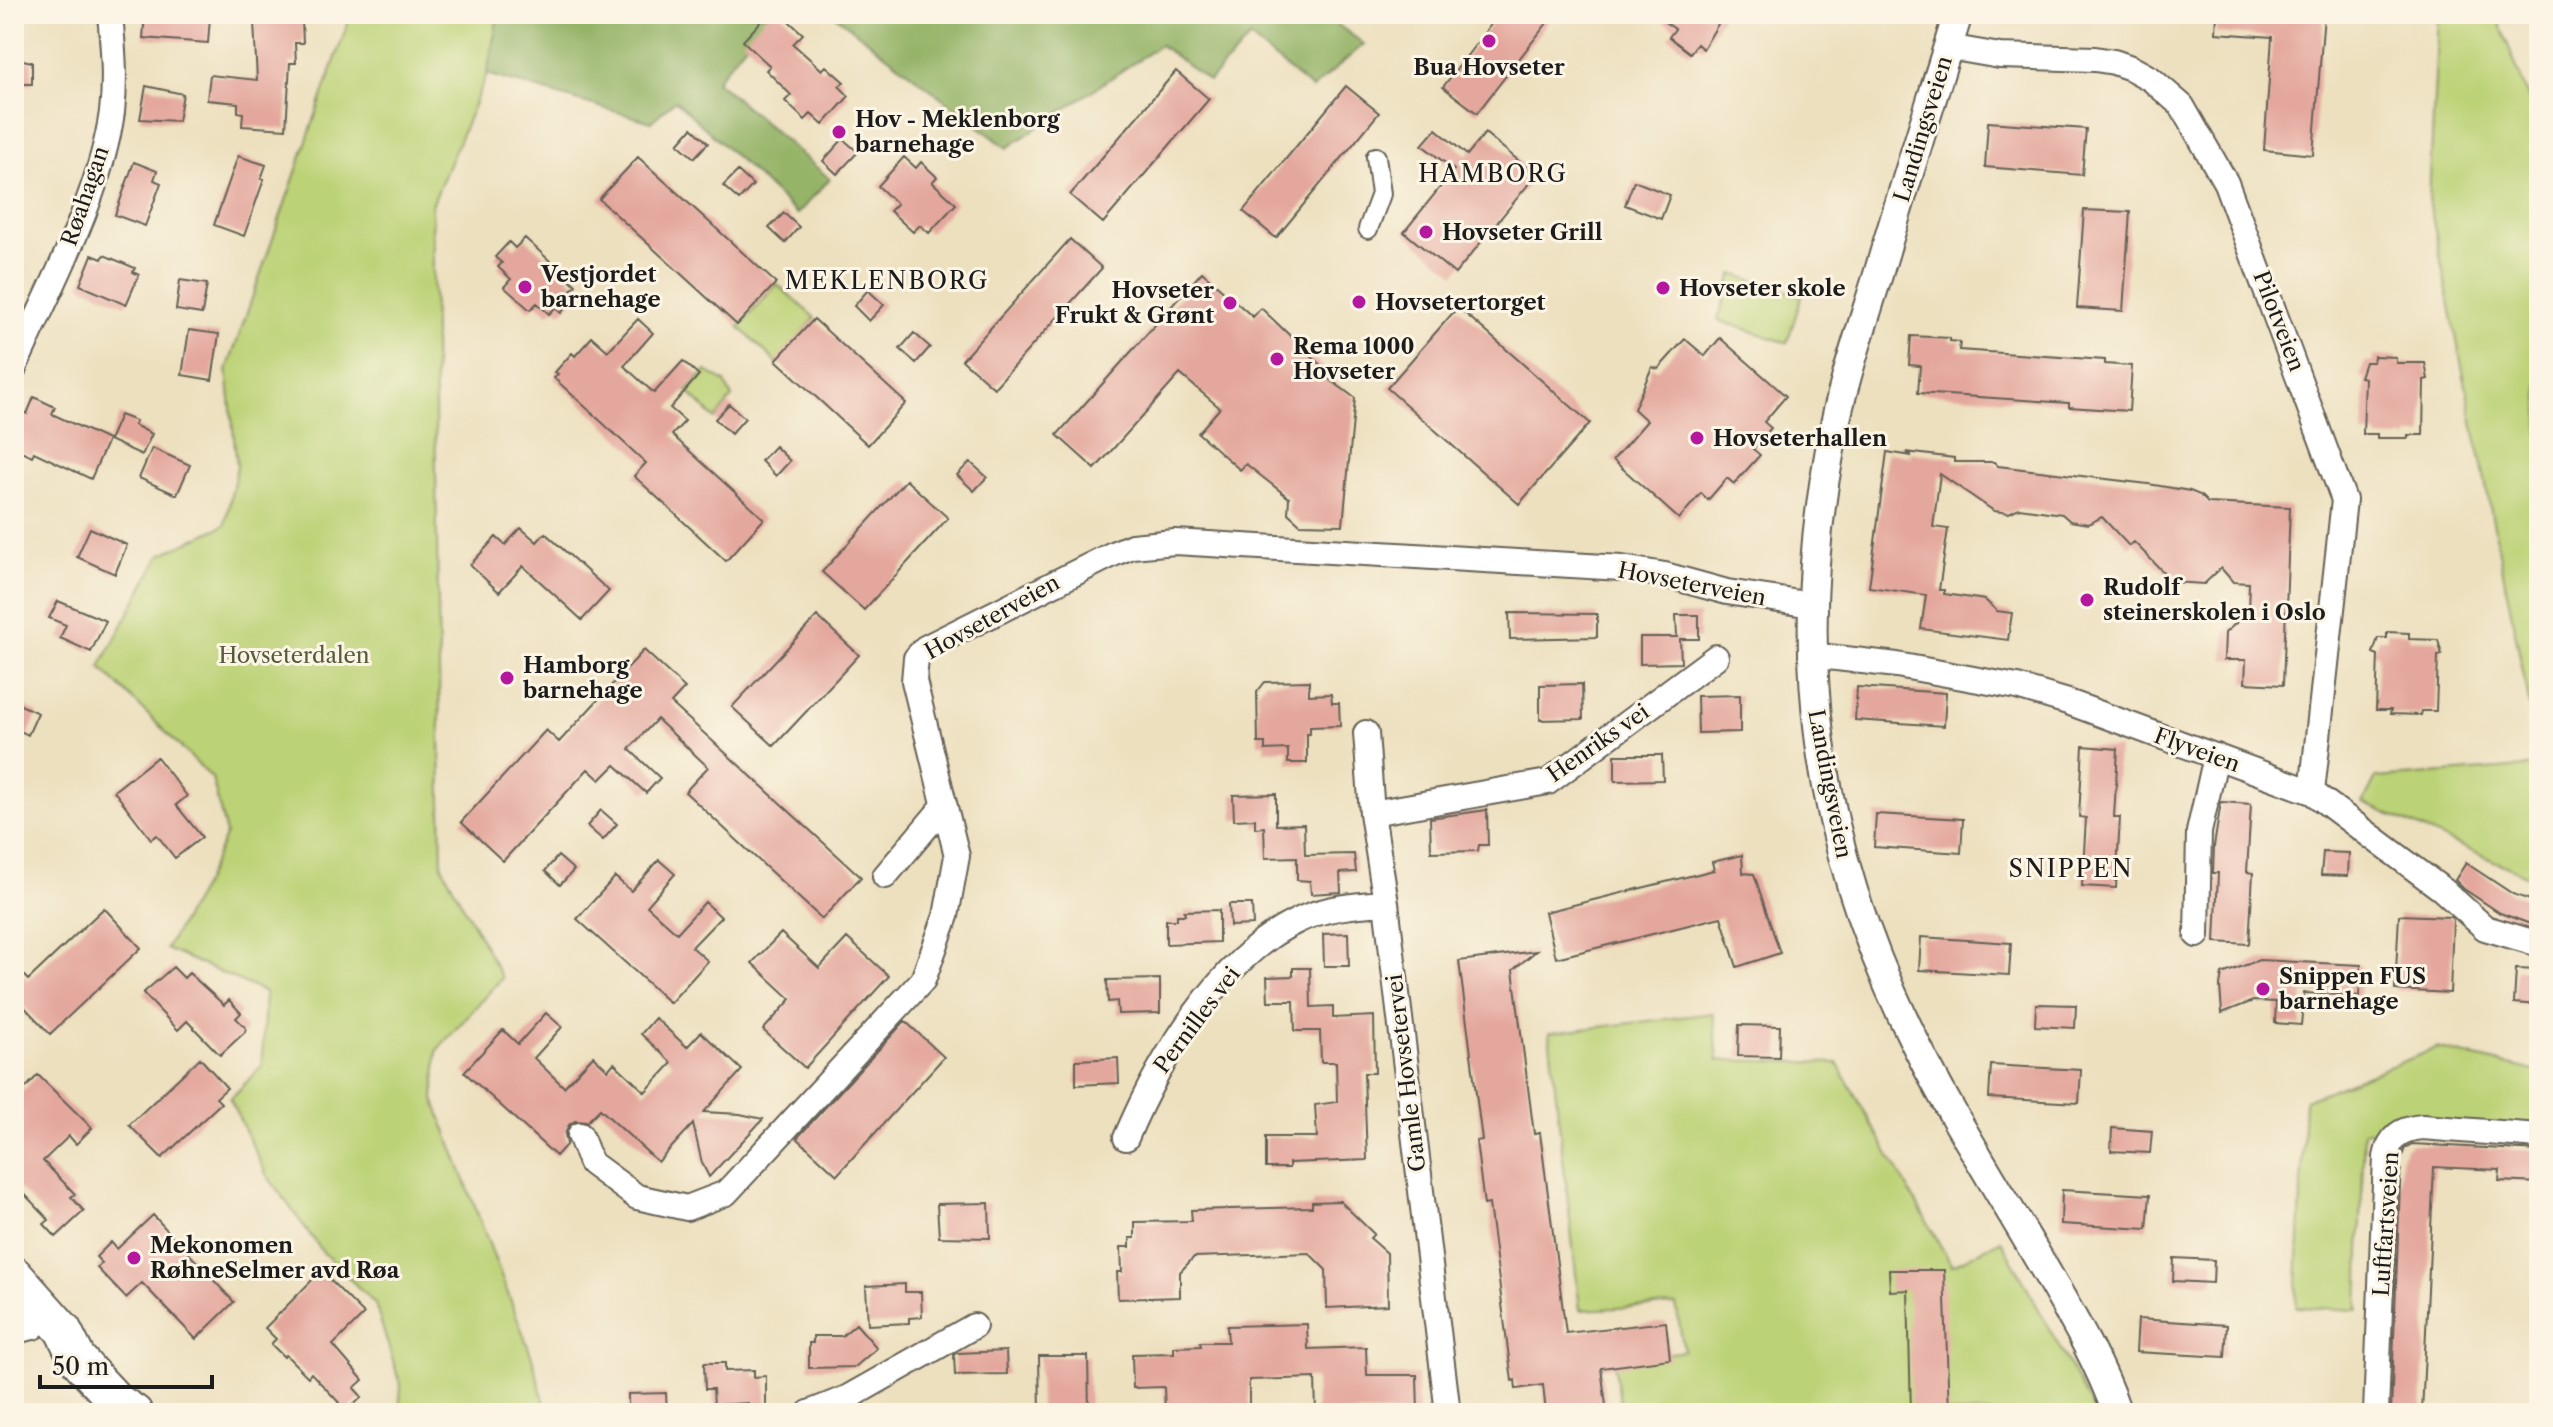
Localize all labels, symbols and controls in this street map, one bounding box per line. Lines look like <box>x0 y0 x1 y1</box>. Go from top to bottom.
marker: Bua Hovseter <box>1480 32 1498 50</box>
street label: Landingsveien <box>1888 53 1958 205</box>
place label: Bua Hovseter <box>1413 54 1565 81</box>
place label: Hov - Meklenborg barnehage <box>854 106 1061 158</box>
marker: Hov - Meklenborg barnehage <box>830 123 848 141</box>
street label: Røahagan <box>55 142 115 249</box>
district label: HAMBORG <box>1418 159 1568 188</box>
place label: Hovseter Grill <box>1442 219 1603 246</box>
marker: Hovseter Grill <box>1417 223 1435 241</box>
place label: Vestjordet barnehage <box>540 261 661 313</box>
district label: MEKLENBORG <box>785 266 989 295</box>
street label: Pilotveien <box>2248 267 2311 375</box>
place label: Hovseter skole <box>1679 275 1846 302</box>
place label: Hovseter Frukt & Grønt <box>1055 277 1214 329</box>
marker: Vestjordet barnehage <box>516 278 534 296</box>
marker: Hovseter skole <box>1654 279 1672 297</box>
place label: Hovsetertorget <box>1375 289 1546 316</box>
marker: Hovsetertorget <box>1350 293 1368 311</box>
marker: Hovseter Frukt & Grønt <box>1221 294 1239 312</box>
place label: Rema 1000 Hovseter <box>1293 333 1415 385</box>
marker: Rema 1000 Hovseter <box>1268 350 1286 368</box>
place label: Hovseterhallen <box>1713 425 1887 452</box>
marker: Hovseterhallen <box>1688 429 1706 447</box>
street label: Hovseterveien <box>1616 556 1769 612</box>
street label: Hovseterveien <box>920 569 1064 665</box>
place label: Rudolf steinerskolen i Oslo <box>2103 574 2326 626</box>
marker: Rudolf steinerskolen i Oslo <box>2078 591 2096 609</box>
park label: Hovseterdalen <box>218 642 370 669</box>
place label: Hamborg barnehage <box>522 652 643 704</box>
marker: Hamborg barnehage <box>498 669 516 687</box>
street label: Henriks vei <box>1542 698 1654 788</box>
street label: Landingsveien <box>1802 707 1858 861</box>
street label: Flyveien <box>2150 722 2244 778</box>
district label: SNIPPEN <box>2009 854 2133 883</box>
street label: Pernilles vei <box>1148 961 1246 1079</box>
place label: Snippen FUS barnehage <box>2278 963 2426 1015</box>
street label: Gamle Hovsetervei <box>1380 972 1432 1173</box>
marker: Snippen FUS barnehage <box>2254 980 2272 998</box>
street label: Luftfartsveien <box>2367 1150 2405 1298</box>
place label: Mekonomen RøhneSelmer avd Røa <box>150 1232 400 1284</box>
marker: Mekonomen RøhneSelmer avd Røa <box>125 1249 143 1267</box>
scale bar <box>40 1339 212 1389</box>
text: 50 m <box>52 1352 109 1381</box>

